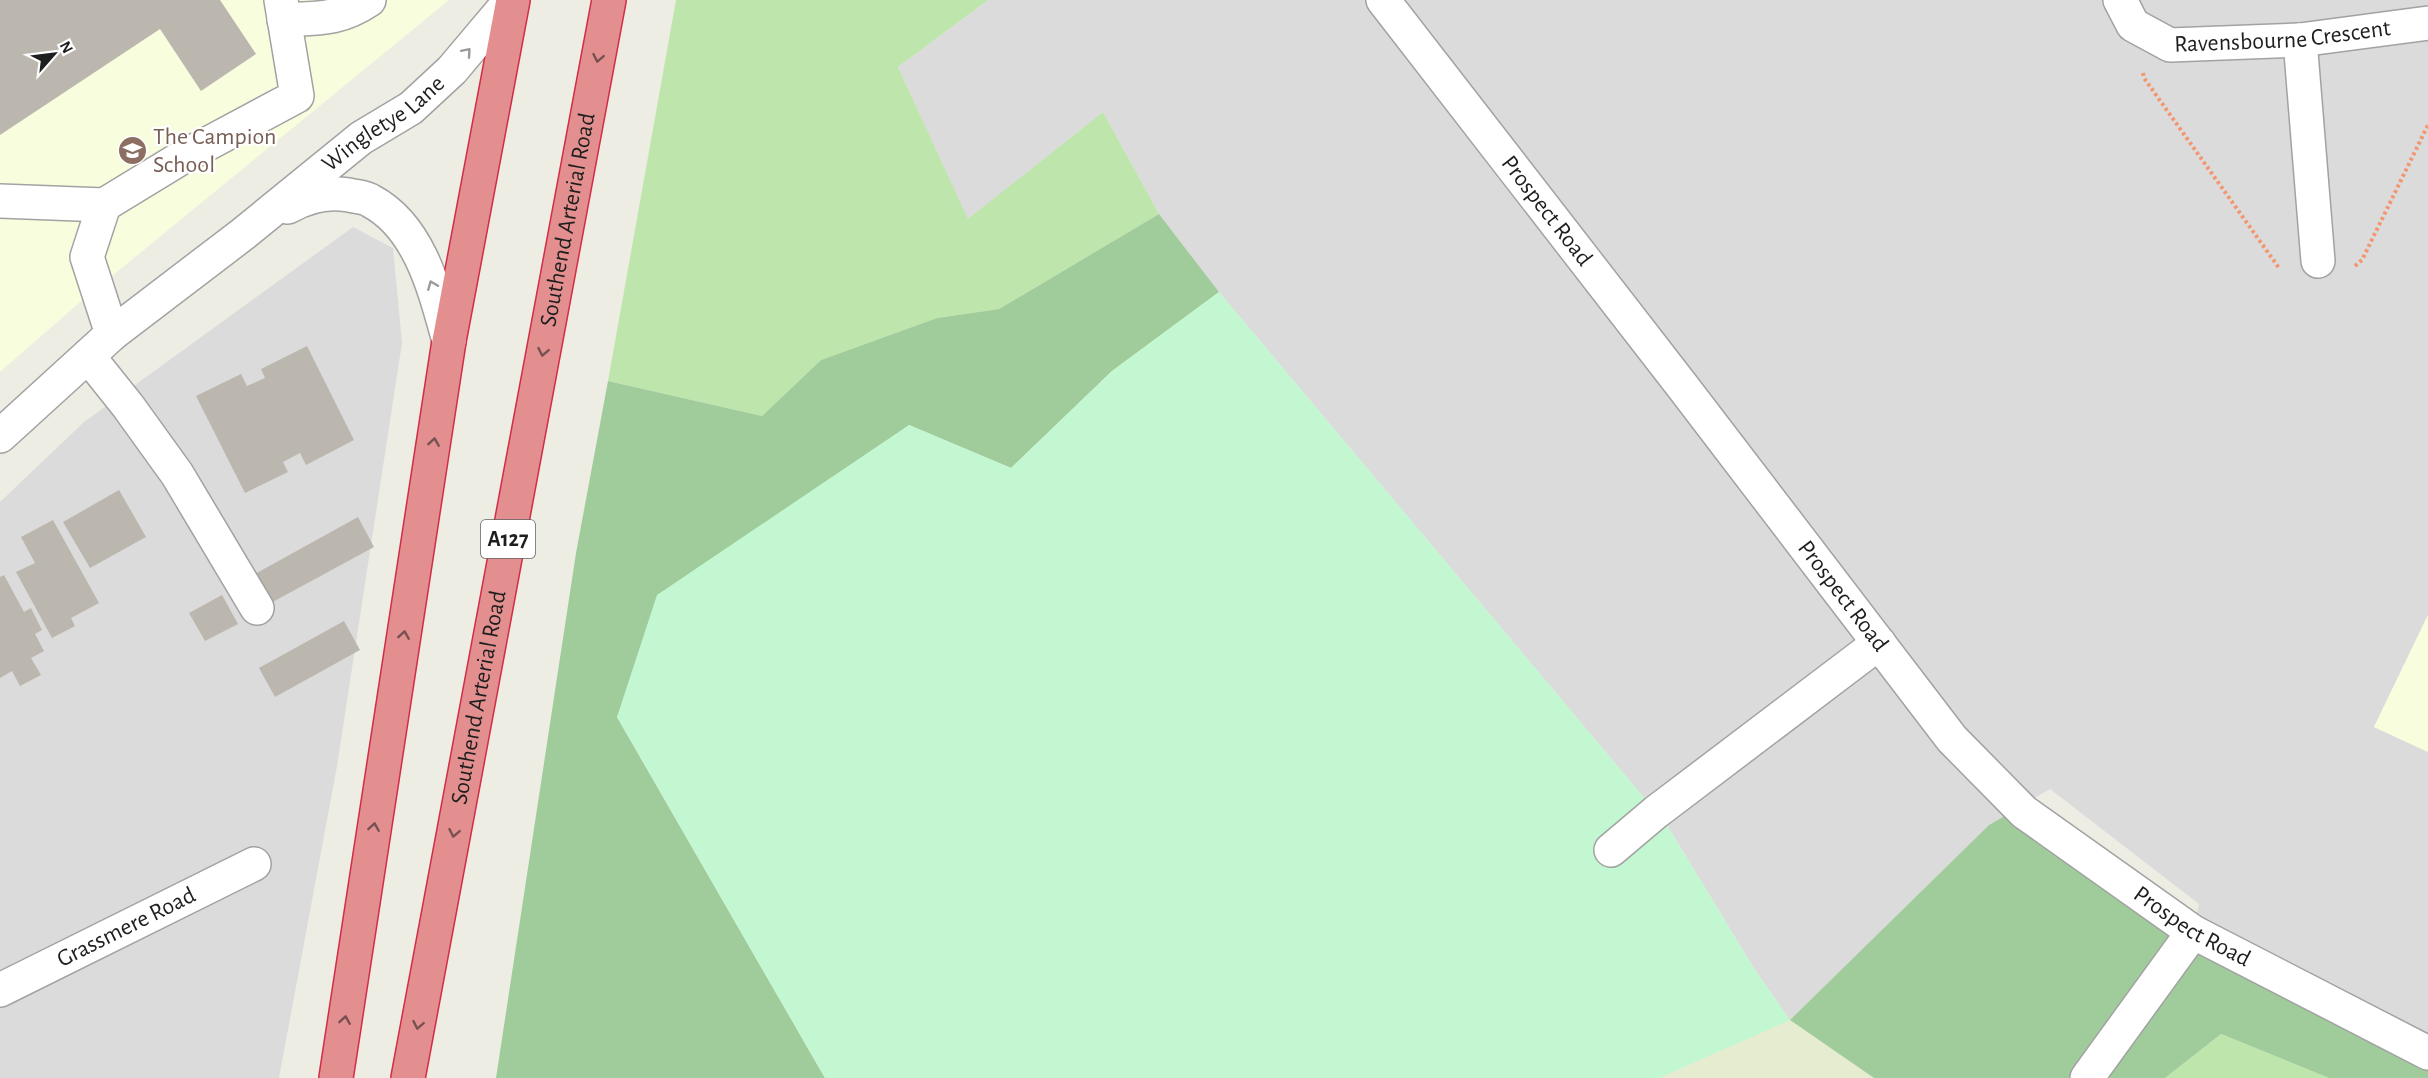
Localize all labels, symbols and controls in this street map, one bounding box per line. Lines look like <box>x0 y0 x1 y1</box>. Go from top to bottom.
street label: Ravensbourne Crescent <box>2174 16 2392 57</box>
north arrow <box>24 24 84 84</box>
text: N <box>57 39 76 56</box>
one-way arrow <box>460 49 471 59</box>
one-way arrow <box>592 52 605 62</box>
street label: Wingletye Lane <box>318 71 449 176</box>
street label: Southend Arterial Road <box>536 111 600 329</box>
place label: The Campion School <box>153 125 277 177</box>
school or university icon: The Campion School <box>116 135 148 167</box>
street label: Prospect Road <box>1496 151 1597 271</box>
one-way arrow <box>427 280 439 291</box>
one-way arrow <box>537 347 550 357</box>
one-way arrow <box>427 437 439 447</box>
road number: A127 <box>481 520 535 558</box>
street label: Prospect Road <box>1793 536 1893 656</box>
street label: Southend Arterial Road <box>447 589 511 806</box>
one-way arrow <box>397 630 410 640</box>
one-way arrow <box>368 823 380 832</box>
one-way arrow <box>448 828 461 838</box>
street label: Prospect Road <box>2129 882 2254 971</box>
street label: Grassmere Road <box>53 883 199 972</box>
one-way arrow <box>338 1016 350 1025</box>
one-way arrow <box>412 1020 425 1030</box>

